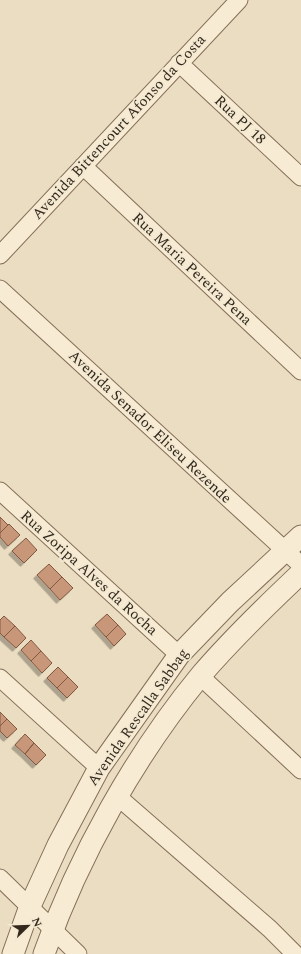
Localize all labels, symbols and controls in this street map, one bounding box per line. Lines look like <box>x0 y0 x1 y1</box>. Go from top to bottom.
street label: Avenida Bittencourt Afonso da Costa <box>27 29 212 225</box>
street label: Rua PJ 18 <box>209 90 271 150</box>
street label: Rua Maria Pereira Pena <box>127 207 258 331</box>
street label: Avenida Senador Eliseu Rezende <box>63 345 237 509</box>
street label: Rua Zoripa Alves da Rocha <box>15 505 163 642</box>
street label: Avenida Rescalla Sabbag <box>82 643 194 791</box>
north arrow <box>8 906 48 946</box>
text: N <box>27 915 46 930</box>

